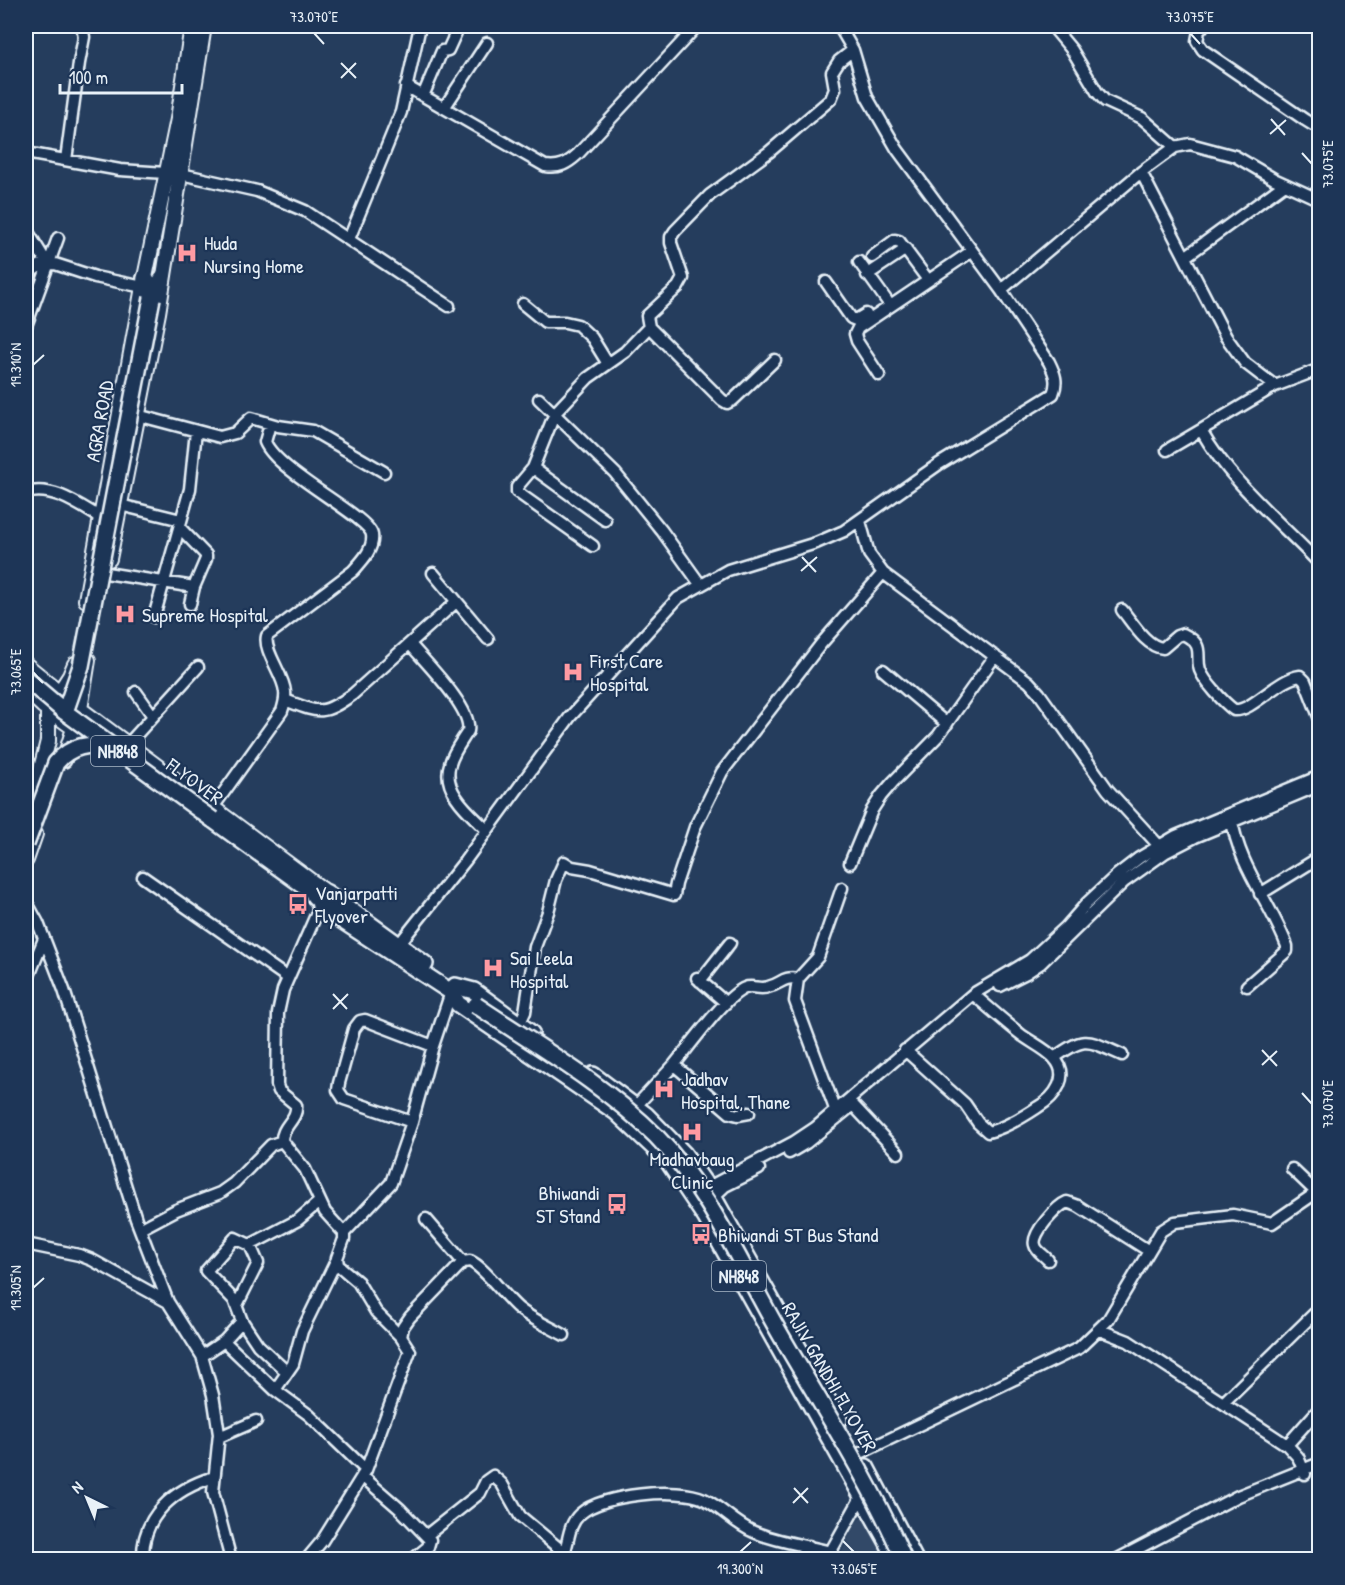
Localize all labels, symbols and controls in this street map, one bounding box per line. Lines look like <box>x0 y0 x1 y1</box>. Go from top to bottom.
text: 73.070°E <box>290 6 339 27</box>
text: 73.075°E <box>1166 6 1214 27</box>
scale bar <box>60 57 182 95</box>
text: 100 m <box>69 65 108 90</box>
text: 73.075°E <box>1317 140 1338 188</box>
place label: Huda Nursing Home <box>204 229 304 279</box>
hospital icon: Huda Nursing Home <box>175 241 199 265</box>
text: 19.310°N <box>5 343 26 387</box>
street label: AGRA ROAD <box>79 378 120 464</box>
place label: Supreme Hospital <box>142 601 268 628</box>
hospital icon: Supreme Hospital <box>113 602 137 626</box>
place label: First Care Hospital <box>589 647 663 697</box>
text: 73.065°E <box>5 648 26 695</box>
hospital icon: First Care Hospital <box>561 660 585 684</box>
road number: NH848 <box>91 736 145 766</box>
street label: FLYOVER <box>160 751 229 811</box>
place label: Vanjarpatti Flyover <box>314 879 398 929</box>
bus stop icon: Vanjarpatti Flyover <box>286 892 310 916</box>
place label: Sai Leela Hospital <box>510 944 573 994</box>
hospital icon: Sai Leela Hospital <box>481 956 505 980</box>
place label: Jadhav Hospital, Thane <box>681 1065 790 1115</box>
hospital icon: Jadhav Hospital, Thane <box>652 1077 676 1101</box>
text: 73.070°E <box>1317 1079 1338 1128</box>
hospital icon: Madhavbaug Clinic <box>680 1120 704 1144</box>
place label: Madhavbaug Clinic <box>650 1145 734 1195</box>
place label: Bhiwandi ST Stand <box>536 1179 600 1229</box>
bus stop icon: Bhiwandi ST Stand <box>605 1192 629 1216</box>
place label: Bhiwandi ST Bus Stand <box>718 1221 879 1248</box>
bus stop icon: Bhiwandi ST Bus Stand <box>689 1222 713 1246</box>
road number: NH848 <box>712 1261 766 1291</box>
text: 19.305°N <box>5 1265 26 1311</box>
street label: RAJIV GANDHI FLYOVER <box>776 1297 884 1457</box>
north arrow <box>57 1468 117 1528</box>
text: N <box>66 1476 88 1498</box>
text: 19.300°N <box>717 1558 763 1579</box>
text: 73.065°E <box>831 1558 878 1579</box>

